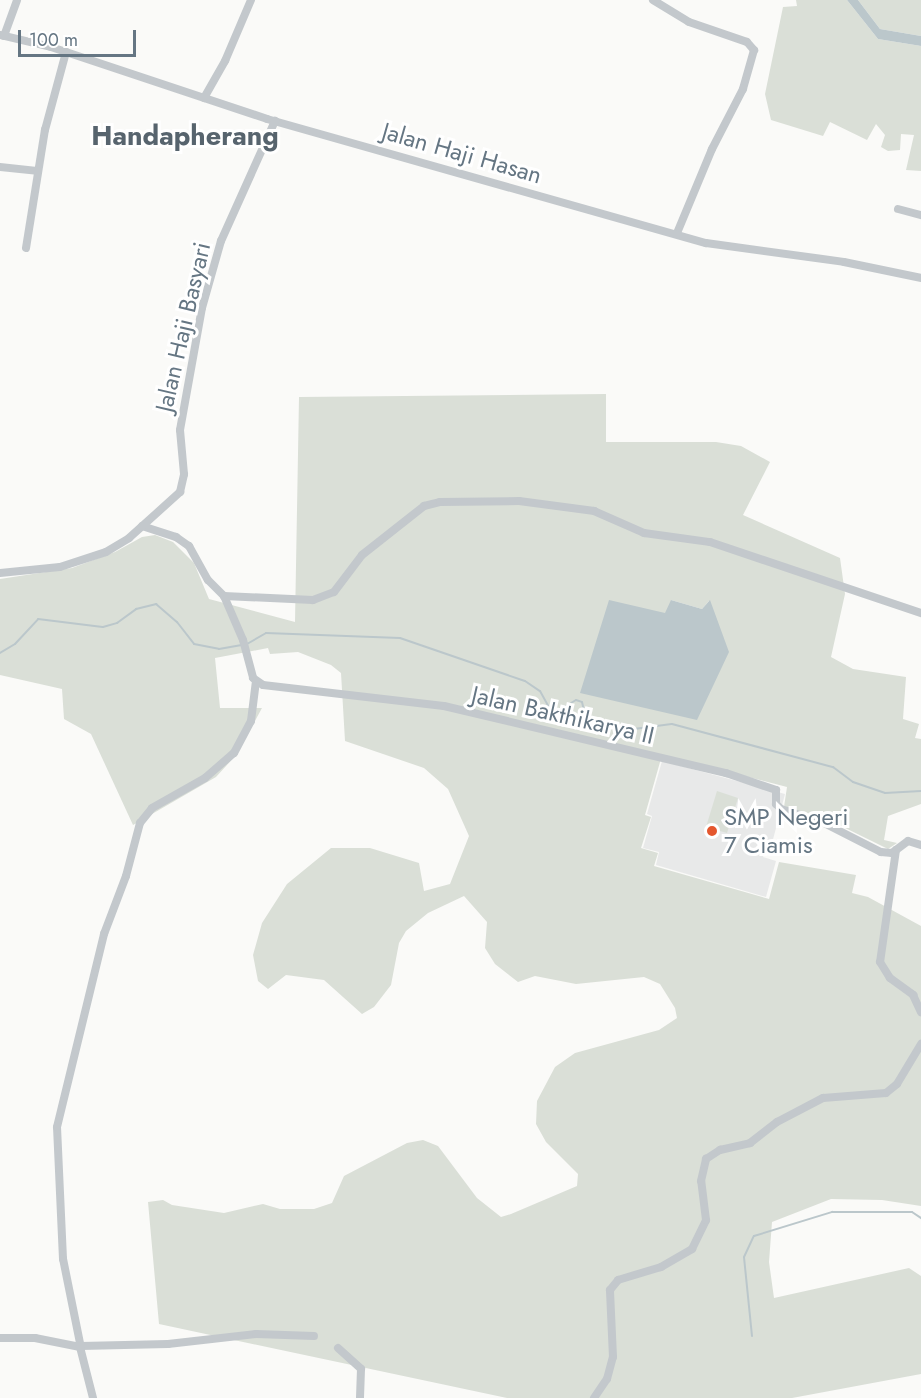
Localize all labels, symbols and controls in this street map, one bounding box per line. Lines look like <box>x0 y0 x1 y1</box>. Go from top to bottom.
scale bar <box>21 18 140 56</box>
text: 100 m <box>29 27 78 53</box>
street label: Jalan Haji Hasan <box>379 116 545 190</box>
district label: Handapherang <box>91 120 279 152</box>
street label: Jalan Haji Basyari <box>149 239 217 415</box>
street label: Jalan Bakthikarya II <box>469 680 657 750</box>
place label: SMP Negeri 7 Ciamis <box>724 803 848 859</box>
marker: SMP Negeri 7 Ciamis <box>705 824 719 838</box>

